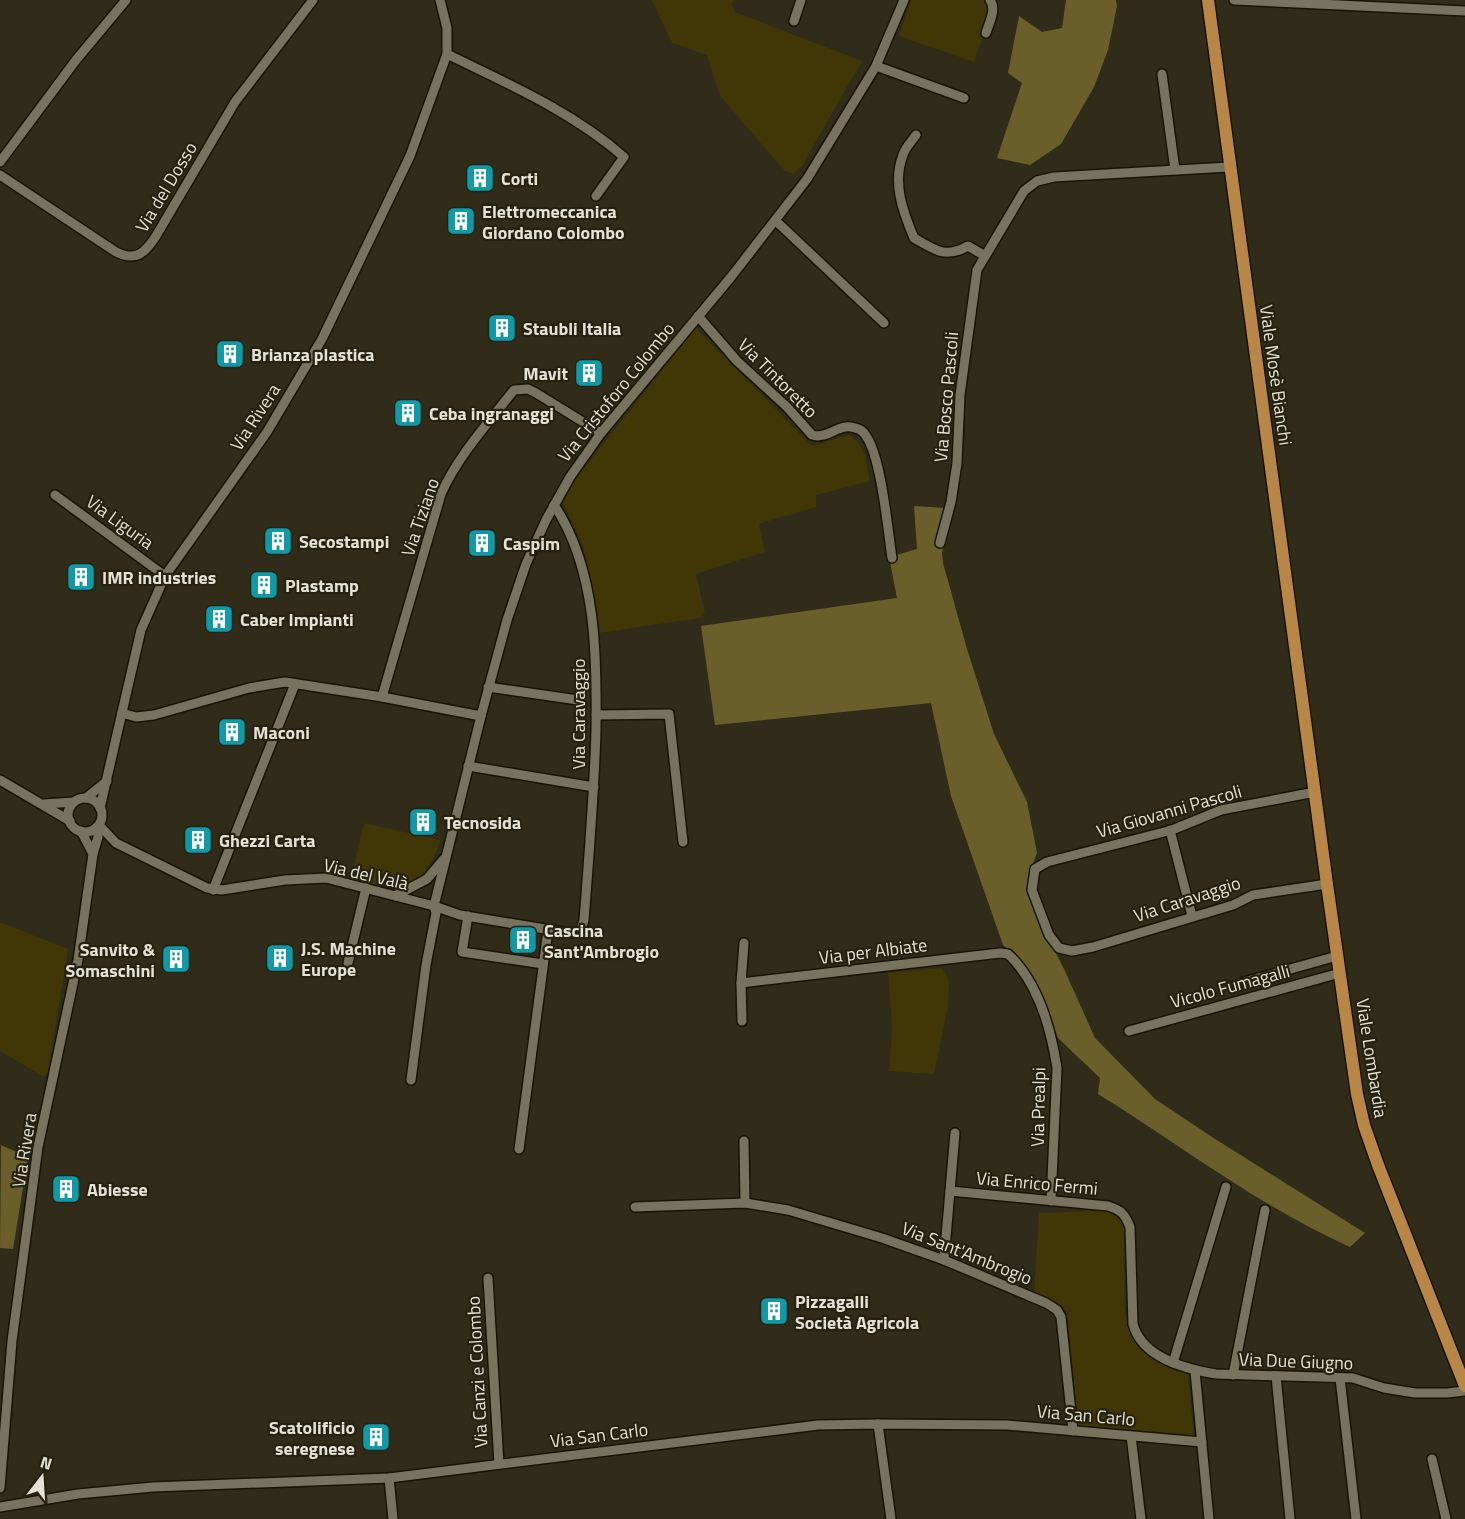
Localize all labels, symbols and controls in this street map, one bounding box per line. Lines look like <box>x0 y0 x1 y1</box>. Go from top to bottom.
street label: Via del Dosso <box>128 137 204 237</box>
building icon: Corti <box>464 162 496 194</box>
place label: Corti <box>501 165 538 192</box>
place label: Elettromeccanica Giordano Colombo <box>482 198 625 246</box>
building icon: Elettromeccanica Giordano Colombo <box>445 205 477 237</box>
street label: Viale Mosè Bianchi <box>1253 303 1299 447</box>
building icon: Staubli Italia <box>486 312 518 344</box>
place label: Staubli Italia <box>523 315 621 342</box>
street label: Via Cristoforo Colombo <box>551 316 681 468</box>
street label: Via Bosco Pascoli <box>927 331 965 463</box>
street label: Via Tintoretto <box>732 332 824 424</box>
building icon: Brianza plastica <box>214 338 246 370</box>
place label: Brianza plastica <box>251 341 375 368</box>
building icon: Mavit <box>573 357 605 389</box>
place label: Mavit <box>523 360 568 387</box>
street label: Via Rivera <box>223 378 287 456</box>
building icon: Ceba ingranaggi <box>392 397 424 429</box>
place label: Ceba ingranaggi <box>429 400 554 427</box>
street label: Via Tiziano <box>394 474 446 560</box>
street label: Via Liguria <box>81 488 159 556</box>
building icon: Secostampi <box>262 525 294 557</box>
building icon: Caspim <box>466 527 498 559</box>
place label: Secostampi <box>299 528 389 555</box>
place label: Caspim <box>503 530 560 557</box>
building icon: IMR industries <box>65 561 97 593</box>
place label: IMR industries <box>102 564 216 591</box>
building icon: Plastamp <box>248 569 280 601</box>
place label: Plastamp <box>285 572 359 599</box>
building icon: Caber Impianti <box>203 603 235 635</box>
place label: Caber Impianti <box>240 606 354 633</box>
street label: Via Caravaggio <box>565 659 592 769</box>
building icon: Maconi <box>216 716 248 748</box>
place label: Maconi <box>253 719 310 746</box>
street label: Via Giovanni Pascoli <box>1093 777 1245 845</box>
building icon: Tecnosida <box>407 806 439 838</box>
place label: Tecnosida <box>444 809 521 836</box>
building icon: Ghezzi Carta <box>182 824 214 856</box>
place label: Ghezzi Carta <box>219 827 316 854</box>
street label: Via del Valà <box>321 851 411 897</box>
street label: Via Caravaggio <box>1130 869 1244 929</box>
place label: Cascina Sant'Ambrogio <box>544 917 659 965</box>
building icon: Cascina Sant'Ambrogio <box>507 924 539 956</box>
street label: Via per Albiate <box>817 931 929 971</box>
place label: J.S. Machine Europe <box>301 935 396 983</box>
place label: Sanvito & Somaschini <box>66 936 155 984</box>
building icon: J.S. Machine Europe <box>264 942 296 974</box>
building icon: Sanvito & Somaschini <box>160 943 192 975</box>
street label: Vicolo Fumagalli <box>1167 957 1293 1015</box>
street label: Viale Lombardia <box>1349 996 1395 1120</box>
street label: Via Prealpi <box>1024 1067 1052 1147</box>
street label: Via Rivera <box>5 1111 43 1189</box>
street label: Via Enrico Fermi <box>975 1164 1099 1202</box>
building icon: Abiesse <box>50 1173 82 1205</box>
place label: Abiesse <box>87 1176 148 1203</box>
street label: Via Sant'Ambrogio <box>898 1215 1036 1291</box>
place label: Pizzagalli Società Agricola <box>795 1288 919 1336</box>
street label: Via Canzi e Colombo <box>460 1295 494 1449</box>
building icon: Pizzagalli Società Agricola <box>758 1295 790 1327</box>
street label: Via Due Giugno <box>1238 1346 1354 1376</box>
street label: Via San Carlo <box>1036 1397 1136 1433</box>
place label: Scatolificio seregnese <box>269 1414 355 1462</box>
street label: Via San Carlo <box>548 1416 650 1454</box>
building icon: Scatolificio seregnese <box>360 1421 392 1453</box>
north arrow <box>12 1447 72 1507</box>
text: N <box>38 1450 55 1476</box>

